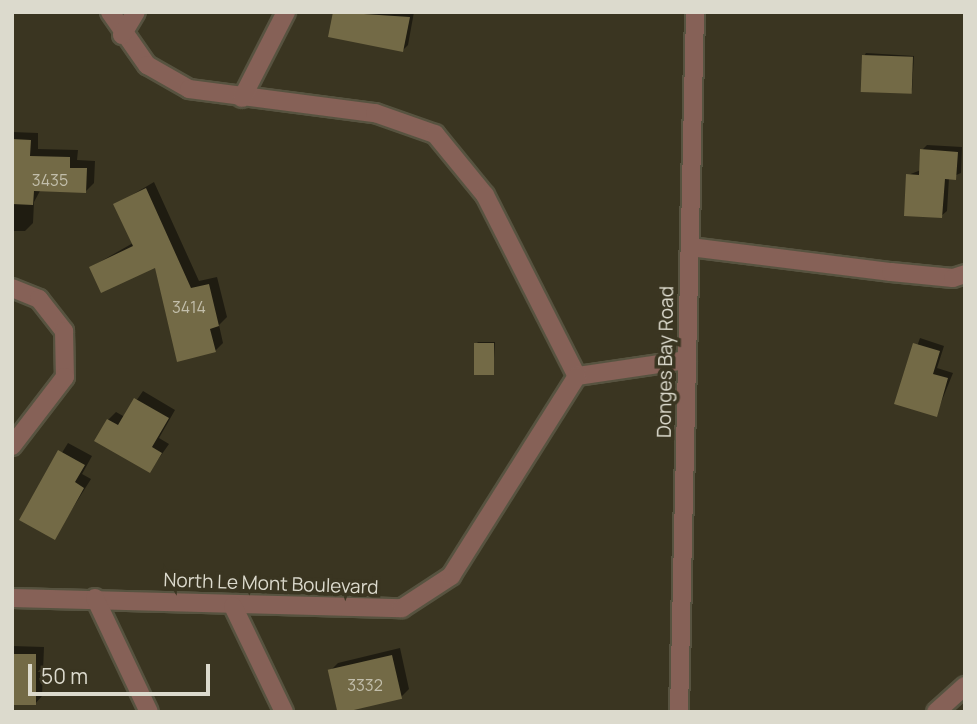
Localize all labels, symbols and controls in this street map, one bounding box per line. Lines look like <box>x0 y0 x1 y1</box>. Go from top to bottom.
house number: 3435 <box>32 170 68 190</box>
street label: Donges Bay Road <box>653 286 679 438</box>
house number: 3414 <box>172 297 206 317</box>
street label: North Le Mont Boulevard <box>163 569 379 599</box>
scale bar <box>32 650 214 694</box>
text: 50 m <box>41 662 88 690</box>
house number: 3332 <box>347 675 383 695</box>

